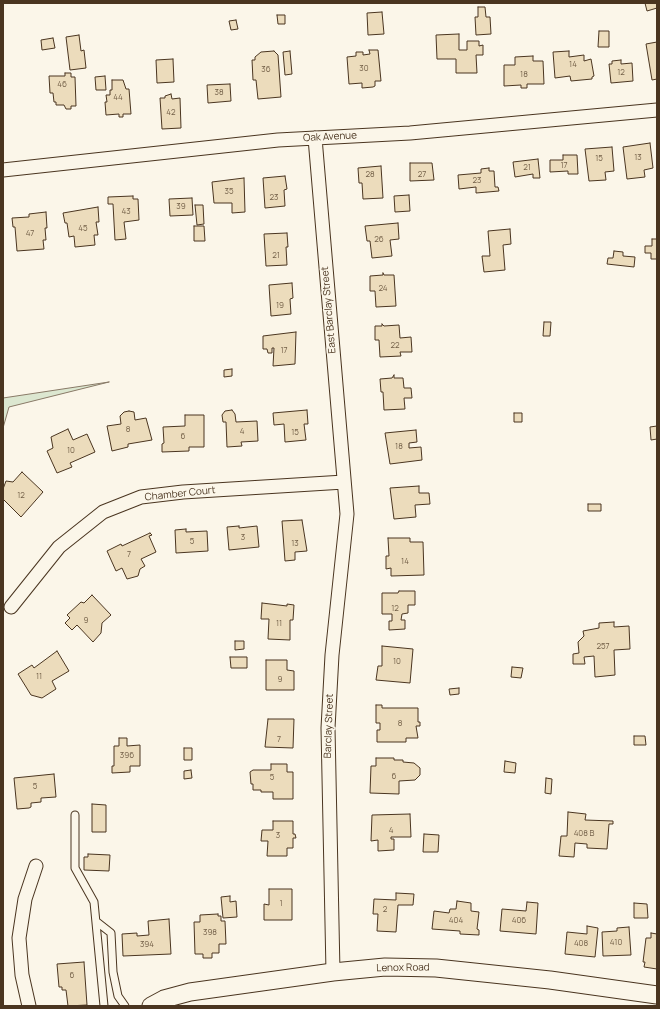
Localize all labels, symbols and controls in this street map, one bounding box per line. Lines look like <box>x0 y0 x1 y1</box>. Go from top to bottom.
house number: 14 <box>569 60 577 70</box>
house number: 30 <box>359 64 369 74</box>
house number: 36 <box>261 65 271 75</box>
house number: 12 <box>617 68 625 78</box>
house number: 18 <box>520 70 528 80</box>
house number: 46 <box>57 80 67 90</box>
house number: 38 <box>214 88 224 98</box>
house number: 44 <box>113 93 123 103</box>
house number: 42 <box>166 108 176 118</box>
street label: Oak Avenue <box>303 130 357 144</box>
house number: 13 <box>634 153 642 163</box>
house number: 15 <box>595 154 603 164</box>
house number: 17 <box>560 161 568 171</box>
house number: 21 <box>523 163 531 173</box>
house number: 28 <box>365 170 375 180</box>
house number: 27 <box>418 170 426 180</box>
house number: 23 <box>473 176 481 186</box>
house number: 35 <box>224 187 234 197</box>
house number: 23 <box>270 193 278 203</box>
house number: 39 <box>176 202 186 212</box>
house number: 43 <box>121 207 131 217</box>
house number: 45 <box>78 224 88 234</box>
house number: 47 <box>26 229 34 239</box>
house number: 26 <box>374 235 384 245</box>
house number: 21 <box>272 251 280 261</box>
street label: East Barclay Street <box>319 266 339 354</box>
house number: 24 <box>378 284 388 294</box>
house number: 19 <box>276 301 284 311</box>
house number: 22 <box>390 341 400 351</box>
house number: 17 <box>280 346 288 356</box>
house number: 8 <box>126 425 130 435</box>
house number: 4 <box>240 427 244 437</box>
house number: 15 <box>291 428 299 438</box>
house number: 6 <box>181 432 185 442</box>
house number: 18 <box>395 442 403 452</box>
house number: 10 <box>67 446 75 456</box>
street label: Chamber Court <box>144 484 216 504</box>
house number: 12 <box>17 491 25 501</box>
house number: 3 <box>241 533 245 543</box>
house number: 5 <box>190 537 194 547</box>
house number: 13 <box>291 539 299 549</box>
house number: 7 <box>127 550 131 560</box>
house number: 14 <box>401 557 409 567</box>
house number: 12 <box>391 604 399 614</box>
house number: 9 <box>84 616 88 626</box>
house number: 11 <box>276 619 282 629</box>
house number: 257 <box>596 642 610 652</box>
house number: 10 <box>393 657 401 667</box>
house number: 11 <box>36 672 42 682</box>
house number: 9 <box>278 675 282 685</box>
street label: Barclay Street <box>322 693 336 759</box>
house number: 8 <box>398 719 402 729</box>
house number: 7 <box>277 735 281 745</box>
house number: 396 <box>120 751 134 761</box>
house number: 6 <box>392 772 396 782</box>
house number: 5 <box>270 773 274 783</box>
house number: 5 <box>33 782 37 792</box>
house number: 4 <box>389 826 393 836</box>
house number: 408 B <box>574 829 594 839</box>
house number: 3 <box>276 831 280 841</box>
house number: 1 <box>279 899 283 909</box>
house number: 2 <box>383 905 387 915</box>
house number: 404 <box>449 916 463 926</box>
house number: 406 <box>512 916 526 926</box>
house number: 398 <box>203 928 217 938</box>
house number: 410 <box>610 938 622 948</box>
house number: 408 <box>574 939 588 949</box>
house number: 394 <box>140 940 154 950</box>
street label: Lenox Road <box>376 962 430 974</box>
house number: 6 <box>70 971 74 981</box>

